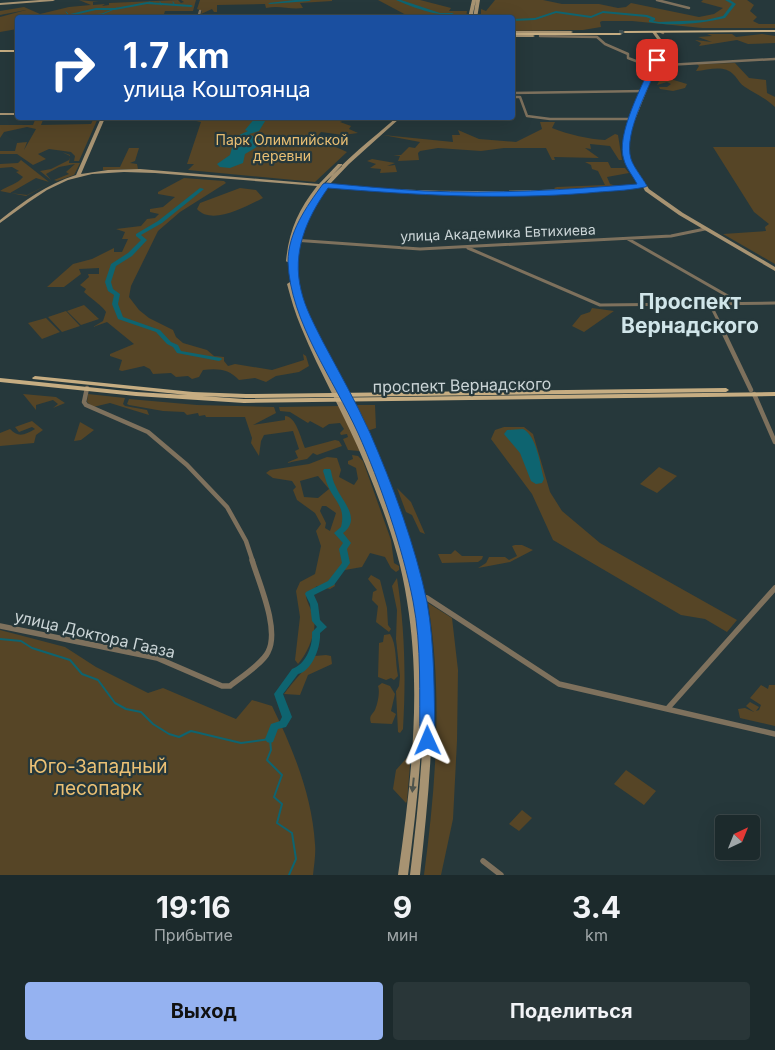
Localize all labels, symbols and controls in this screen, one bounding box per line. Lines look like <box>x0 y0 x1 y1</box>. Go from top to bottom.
text: 1.7 km <box>123 34 230 76</box>
icon: right <box>40 35 105 100</box>
pin <box>636 39 678 81</box>
icon: arrive <box>643 46 671 74</box>
text: улица Коштоянца <box>123 76 311 102</box>
park label: Парк Олимпийской деревни <box>216 131 348 164</box>
street label: улица Академика Евтихиева <box>400 221 596 244</box>
district label: Проспект Вернадского <box>621 289 759 338</box>
street label: проспект Вернадского <box>372 373 552 397</box>
street label: улица Доктора Гааза <box>13 606 177 662</box>
position arrow <box>401 714 453 766</box>
park label: Юго-Западный лесопарк <box>28 755 168 800</box>
one-way arrow <box>409 778 417 794</box>
north arrow <box>715 815 760 860</box>
map controls <box>715 815 760 860</box>
text: 19:16 <box>156 889 231 925</box>
text: 9 <box>393 889 412 925</box>
text: 3.4 <box>572 889 621 925</box>
text: Прибытие <box>154 925 233 945</box>
text: мин <box>387 925 418 945</box>
text: km <box>585 925 608 945</box>
button: Выход <box>25 982 383 1040</box>
button: Поделиться <box>393 982 750 1040</box>

